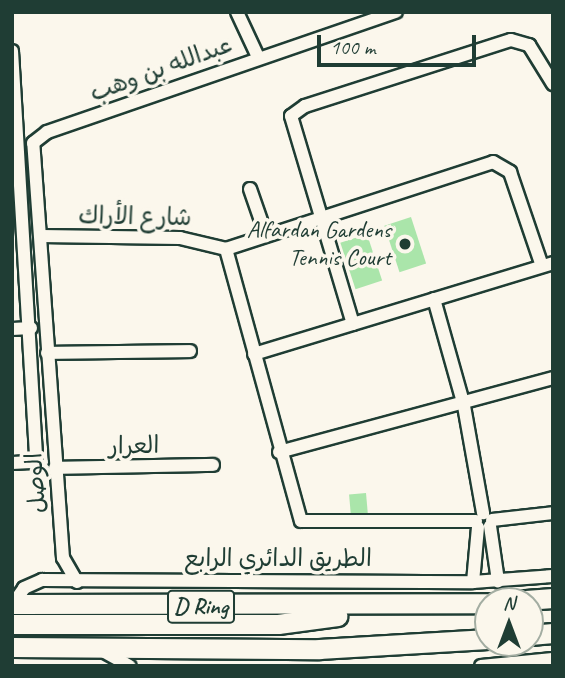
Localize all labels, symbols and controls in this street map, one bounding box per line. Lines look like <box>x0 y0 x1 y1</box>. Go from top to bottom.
scale bar <box>320 21 479 65</box>
street label: عبدالله بن وهب <box>86 30 236 108</box>
text: 100 m <box>330 34 375 60</box>
street label: شارع الأراك <box>78 202 192 232</box>
place label: Alfardan Gardens Tennis Court <box>246 216 391 272</box>
marker: Alfardan Gardens Tennis Court <box>397 236 413 252</box>
street label: العرار <box>108 431 160 461</box>
street label: الوصل <box>20 452 52 514</box>
street label: الطريق الدائري الرابع <box>184 545 372 573</box>
road number: D Ring <box>166 587 236 626</box>
north arrow <box>474 587 544 657</box>
text: N <box>503 591 515 615</box>

